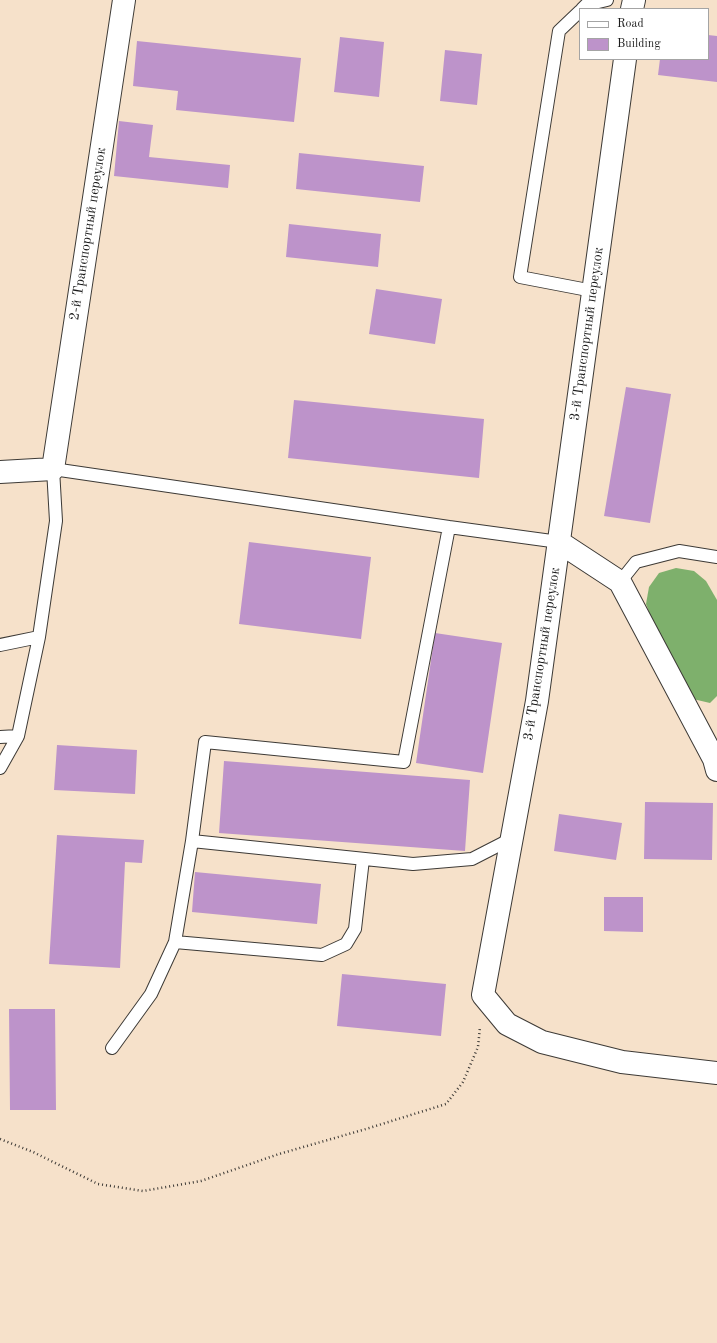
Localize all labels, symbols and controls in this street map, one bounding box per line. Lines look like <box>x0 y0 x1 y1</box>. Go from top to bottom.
legend <box>579 8 709 60</box>
text: Road <box>617 18 644 30</box>
text: Building <box>617 38 661 50</box>
street label: 2-й Транспортный переулок <box>66 146 110 322</box>
street label: 3-й Транспортный переулок <box>567 246 607 422</box>
street label: 3-й Транспортный переулок <box>520 566 564 742</box>

